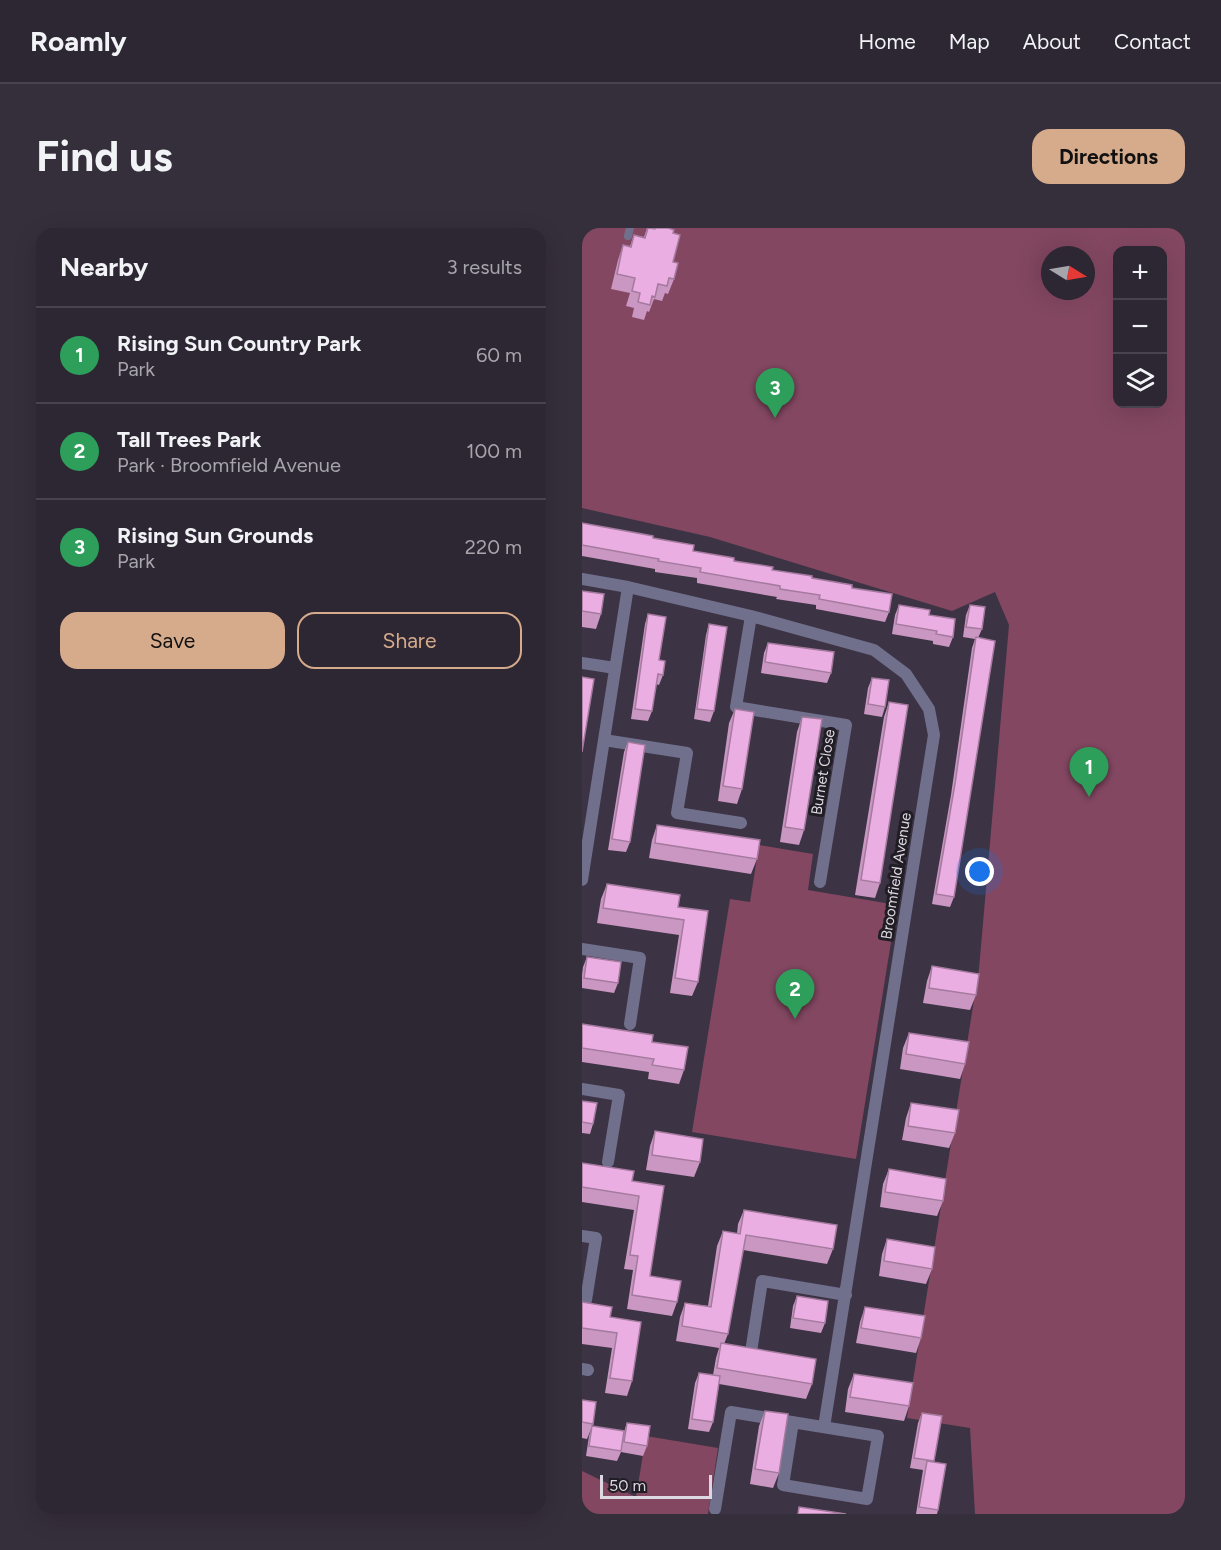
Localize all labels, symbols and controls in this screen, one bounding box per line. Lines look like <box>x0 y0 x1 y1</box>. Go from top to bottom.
text: Roamly <box>30 24 127 58</box>
text: Home <box>859 29 916 54</box>
text: Map <box>949 29 990 54</box>
text: About <box>1023 29 1081 54</box>
text: Contact <box>1114 29 1191 54</box>
button: Directions <box>1032 129 1185 184</box>
text: Find us <box>36 131 173 182</box>
north arrow <box>1041 246 1095 300</box>
map controls <box>1113 246 1167 408</box>
button: + <box>1113 246 1167 300</box>
text: Nearby <box>60 251 148 283</box>
text: 3 results <box>447 255 522 279</box>
button: − <box>1113 300 1167 354</box>
text: Rising Sun Country Park <box>117 330 361 357</box>
text: 1 <box>75 343 84 367</box>
text: 60 m <box>476 343 522 367</box>
button: layers <box>1113 354 1167 408</box>
text: Park <box>117 357 155 381</box>
pin: 3 <box>756 368 794 418</box>
text: Tall Trees Park <box>117 426 261 453</box>
text: 2 <box>74 439 85 463</box>
text: 100 m <box>466 439 522 463</box>
text: Park · Broomfield Avenue <box>117 453 341 477</box>
text: Rising Sun Grounds <box>117 522 313 549</box>
text: 3 <box>74 535 85 559</box>
text: 220 m <box>465 535 522 559</box>
text: Park <box>117 549 155 573</box>
button: Save <box>60 612 285 669</box>
button: Share <box>297 612 522 669</box>
street label: Burnet Close <box>807 728 839 816</box>
pin: 1 <box>1070 748 1108 797</box>
street label: Broomfield Avenue <box>877 811 915 941</box>
your location <box>965 857 994 886</box>
pin: 2 <box>776 970 814 1019</box>
scale bar <box>600 1472 712 1500</box>
text: 50 m <box>609 1476 646 1495</box>

